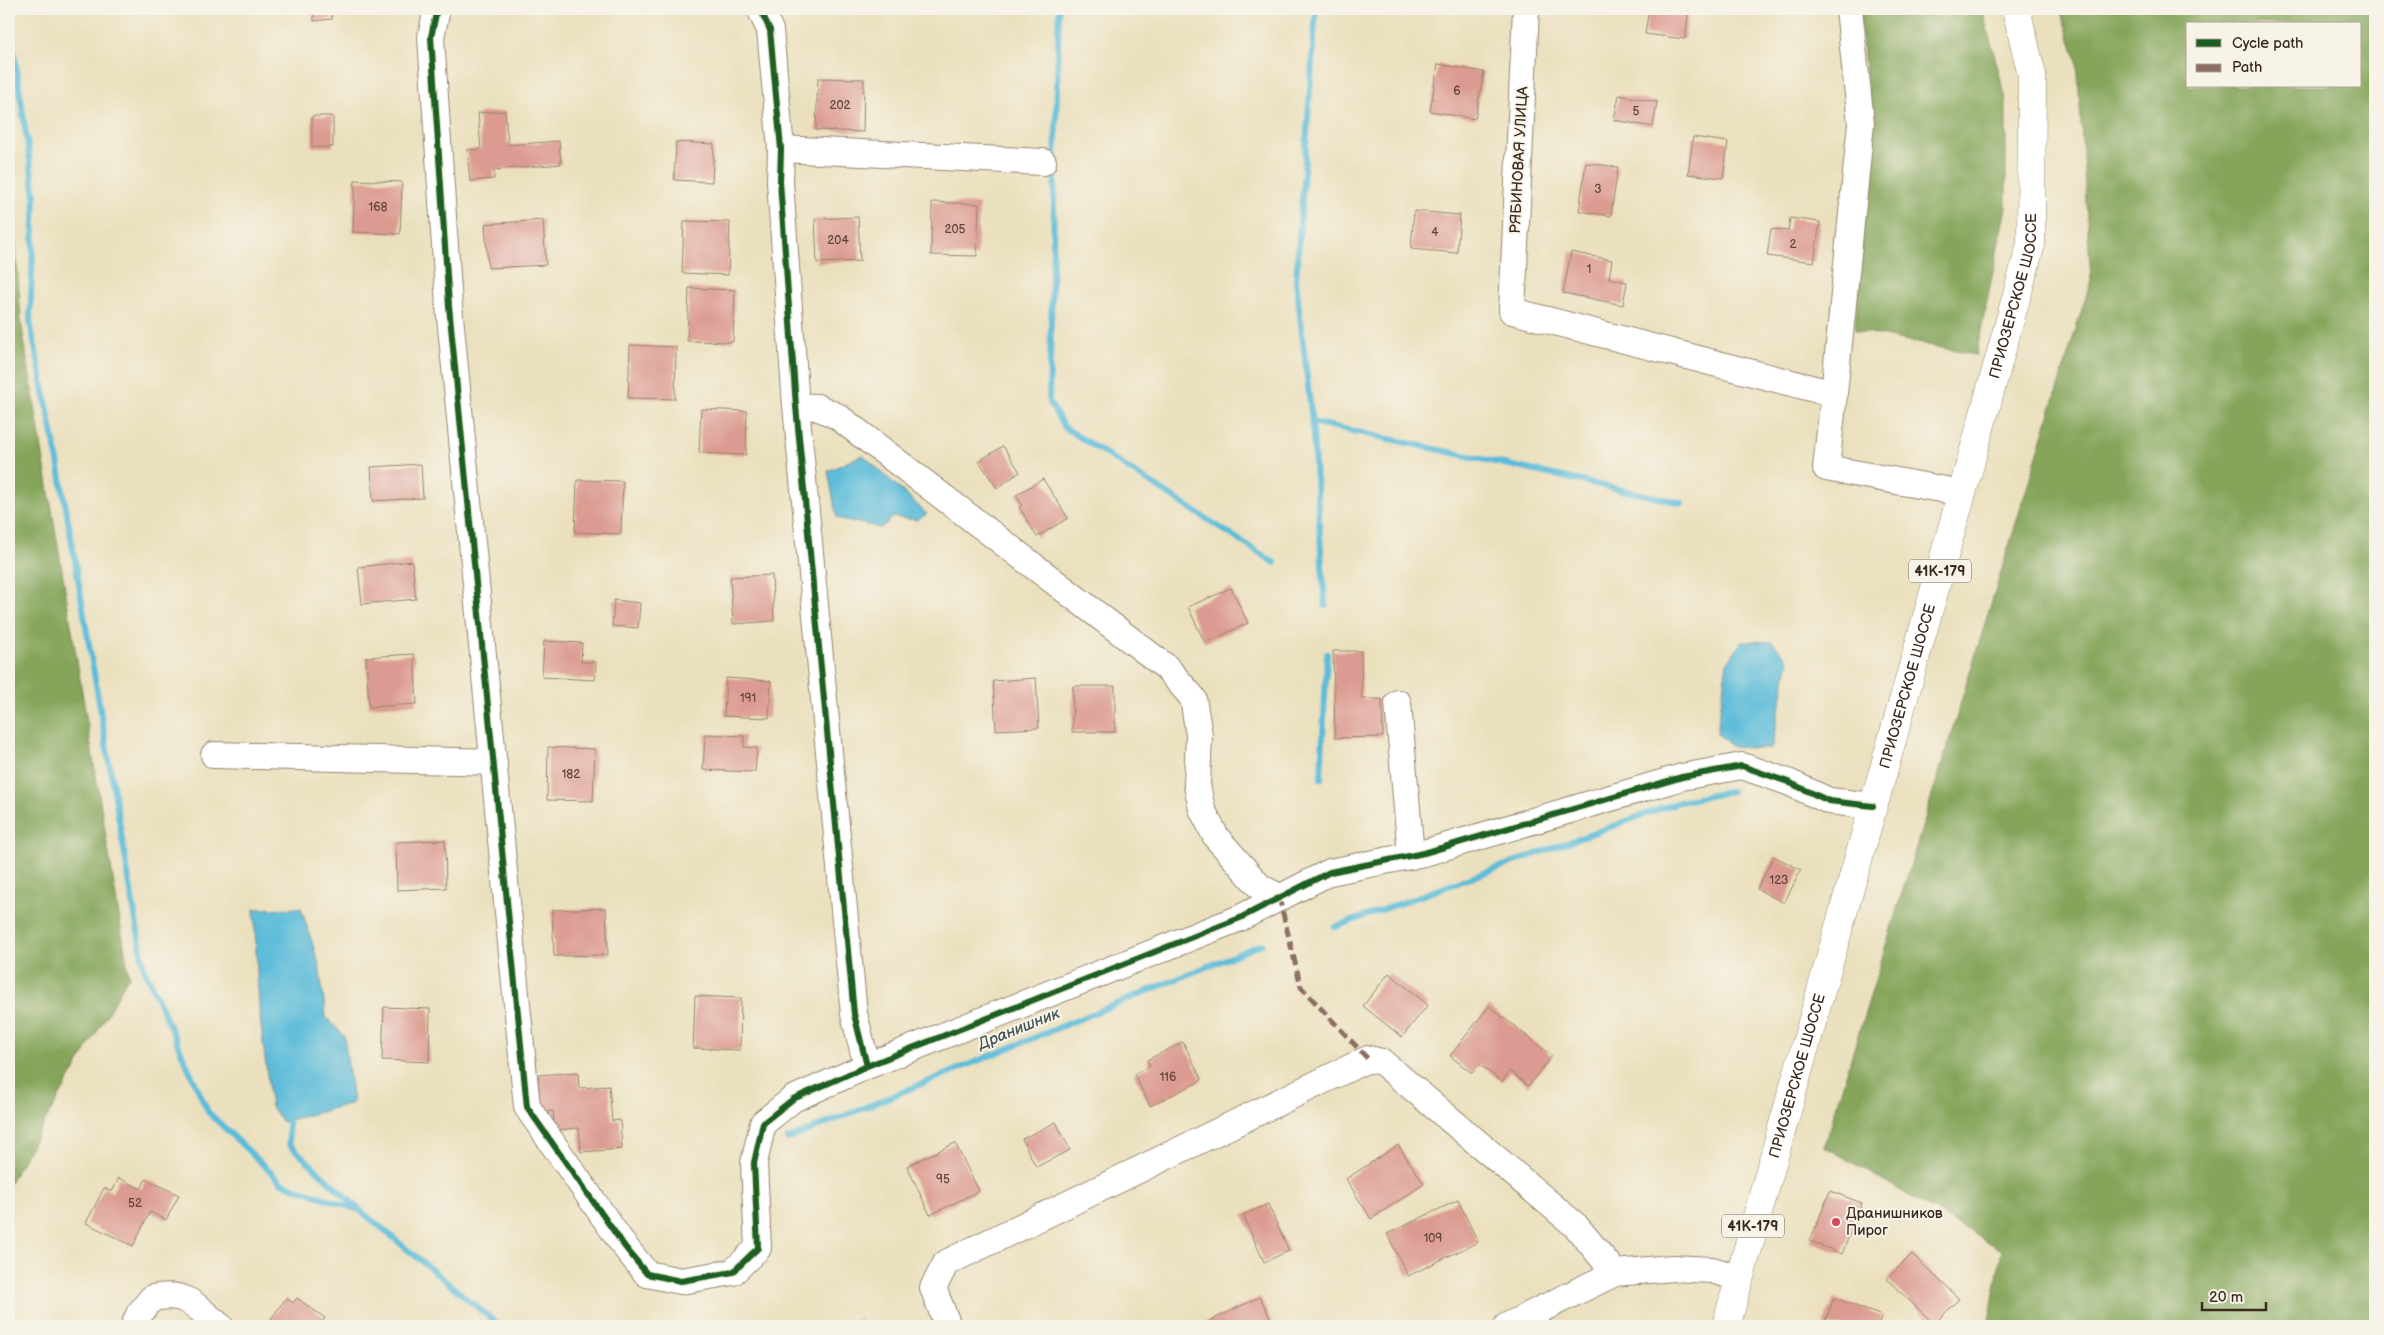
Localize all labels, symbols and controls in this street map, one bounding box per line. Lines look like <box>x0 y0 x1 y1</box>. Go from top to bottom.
legend <box>2186 22 2362 88</box>
text: Cycle path <box>2232 34 2303 53</box>
text: Path <box>2232 58 2262 77</box>
house number: 6 <box>1453 84 1461 99</box>
street label: РЯБИНОВАЯ УЛИЦА <box>1506 85 1532 234</box>
house number: 202 <box>829 98 851 113</box>
house number: 5 <box>1633 104 1640 119</box>
house number: 3 <box>1594 182 1602 197</box>
house number: 168 <box>369 200 387 215</box>
street label: ПРИОЗЕРСКОЕ ШОССЕ <box>1985 213 2041 381</box>
house number: 205 <box>944 222 966 237</box>
house number: 4 <box>1431 225 1439 240</box>
house number: 204 <box>827 233 849 248</box>
house number: 2 <box>1789 237 1797 252</box>
house number: 1 <box>1587 262 1591 277</box>
road number: 41К-179 <box>1909 560 1971 582</box>
street label: ПРИОЗЕРСКОЕ ШОССЕ <box>1875 601 1940 771</box>
house number: 191 <box>740 691 756 706</box>
house number: 182 <box>562 767 580 782</box>
house number: 123 <box>1770 873 1788 888</box>
street label: ПРИОЗЕРСКОЕ ШОССЕ <box>1765 991 1829 1160</box>
water label: Дранишник <box>974 1004 1063 1054</box>
house number: 116 <box>1160 1070 1176 1085</box>
house number: 95 <box>936 1172 950 1187</box>
house number: 52 <box>128 1196 142 1211</box>
place label: Дранишников Пирог <box>1846 1204 1943 1240</box>
road number: 41К-179 <box>1722 1214 1784 1238</box>
marker: Дранишников Пирог <box>1830 1216 1842 1228</box>
house number: 109 <box>1424 1231 1442 1246</box>
scale bar <box>2202 1280 2265 1312</box>
text: 20 m <box>2209 1288 2243 1307</box>

